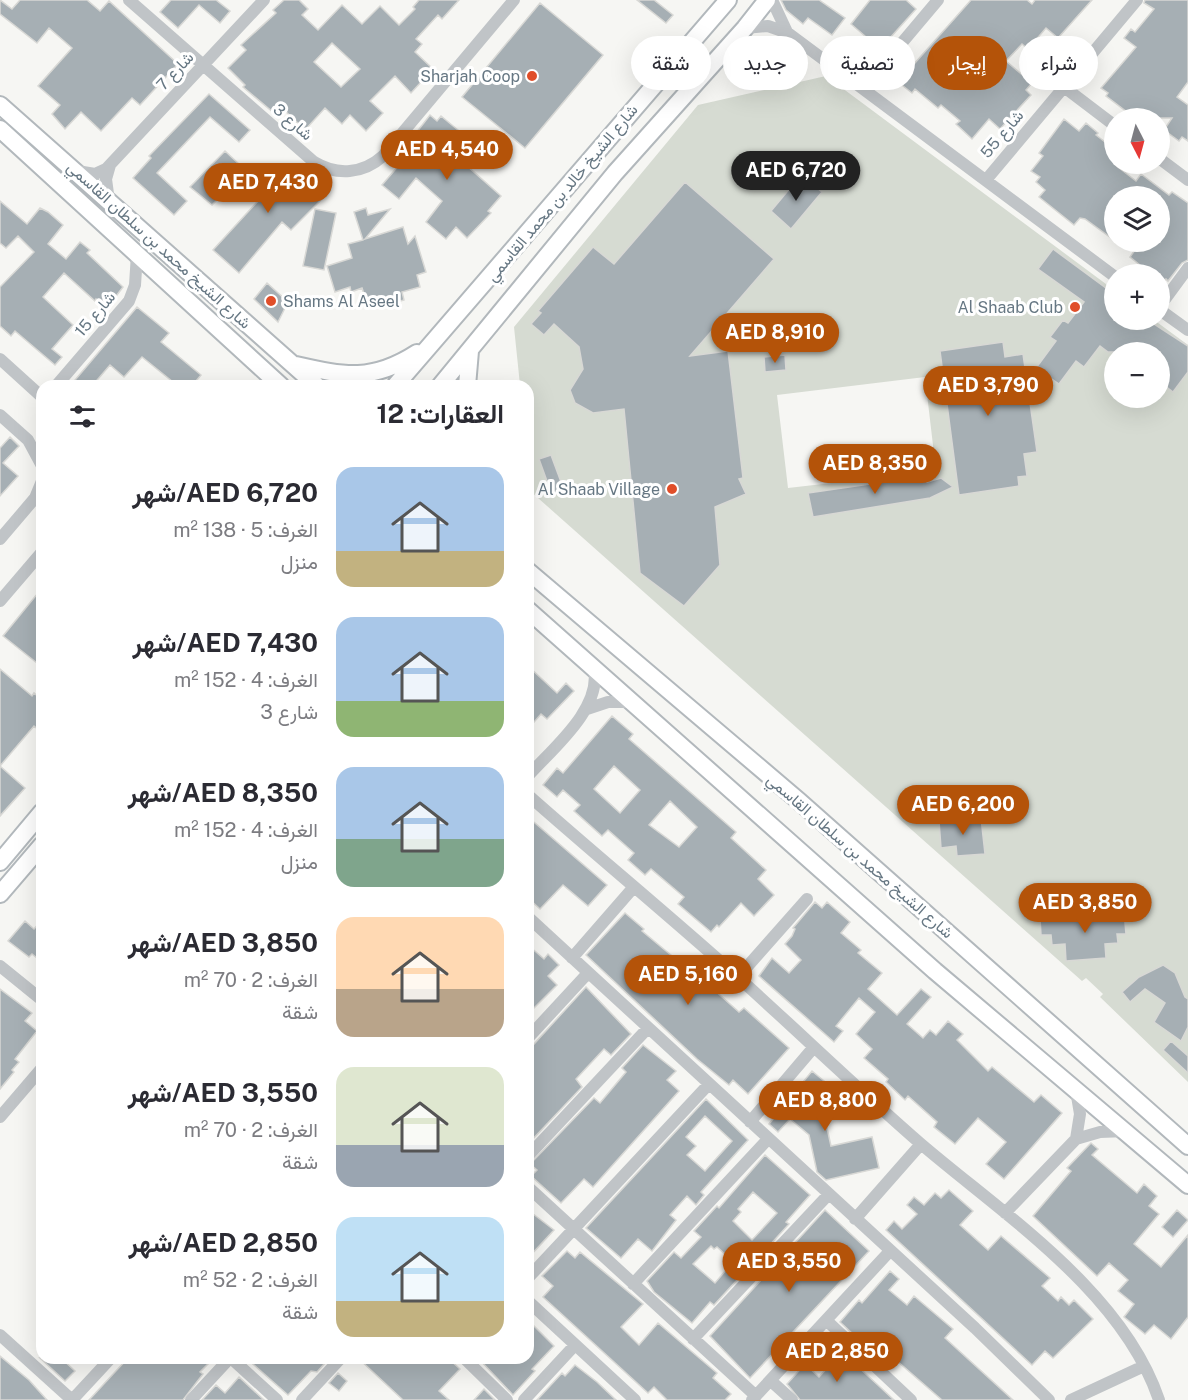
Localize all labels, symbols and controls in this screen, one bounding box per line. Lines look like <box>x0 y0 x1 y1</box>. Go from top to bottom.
chip: شقة <box>631 36 711 90</box>
chip: جديد <box>723 36 808 90</box>
chip: تصفية <box>820 36 915 90</box>
chip: إيجار <box>927 36 1007 90</box>
chip: شراء <box>1019 36 1098 90</box>
street label: شارع 7 <box>152 48 199 96</box>
place label: Sharjah Coop <box>420 67 520 86</box>
marker: Sharjah Coop <box>525 69 539 83</box>
street label: شارع 3 <box>268 100 317 146</box>
street label: شارع الشيخ خالد بن محمد القاسمي <box>482 101 645 288</box>
street label: شارع 55 <box>977 106 1029 163</box>
north arrow <box>1104 108 1170 174</box>
map controls <box>1104 108 1170 408</box>
pin: AED 4,540 <box>378 130 516 181</box>
text: AED 4,540 <box>395 137 499 161</box>
pin: AED 6,720 <box>727 151 865 202</box>
street label: شارع الشيخ محمد بن سلطان القاسمي <box>60 157 255 336</box>
text: AED 6,720 <box>745 158 847 182</box>
pin: AED 7,430 <box>199 163 337 214</box>
text: AED 7,430 <box>217 170 319 194</box>
button: layers <box>1104 186 1170 252</box>
button: + <box>1104 264 1170 330</box>
street label: شارع 15 <box>71 288 121 342</box>
place label: Shams Al Aseel <box>283 292 400 311</box>
marker: Shams Al Aseel <box>264 294 278 308</box>
place label: Al Shaab Club <box>957 298 1063 317</box>
marker: Al Shaab Club <box>1068 300 1082 314</box>
pin: AED 8,910 <box>706 313 844 364</box>
text: AED 8,910 <box>725 320 825 344</box>
button: − <box>1104 342 1170 408</box>
pin: AED 3,790 <box>919 366 1057 417</box>
text: AED 3,790 <box>937 373 1039 397</box>
text: العقارات: 12 <box>376 398 504 429</box>
icon: filters <box>66 400 99 433</box>
pin: AED 8,350 <box>806 444 944 495</box>
text: AED 8,350 <box>823 451 927 475</box>
text: AED 6,720/شهر <box>132 477 318 508</box>
place label: Al Shaab Village <box>538 480 660 499</box>
marker: Al Shaab Village <box>665 482 679 496</box>
icon: home <box>384 491 456 563</box>
text: الغرف: 5 · 138 m² <box>173 518 318 542</box>
text: منزل <box>281 550 318 574</box>
text: AED 7,430/شهر <box>133 627 318 658</box>
icon: home <box>384 641 456 713</box>
text: الغرف: 4 · 152 m² <box>174 668 318 692</box>
text: شارع 3 <box>260 700 318 724</box>
street label: شارع الشيخ محمد بن سلطان القاسمي <box>760 770 957 945</box>
text: AED 8,350/شهر <box>128 777 318 808</box>
pin: AED 6,200 <box>894 785 1032 836</box>
icon: home <box>384 791 456 863</box>
text: AED 6,200 <box>911 792 1015 816</box>
text: الغرف: 4 · 152 m² <box>174 818 318 842</box>
text: منزل <box>281 850 318 874</box>
pin: AED 3,850 <box>1016 883 1154 934</box>
text: AED 3,850 <box>1033 890 1137 914</box>
text: AED 3,850/شهر <box>128 927 318 958</box>
icon: home <box>384 941 456 1013</box>
pin: AED 5,160 <box>619 955 757 1006</box>
text: AED 5,160 <box>638 962 738 986</box>
text: الغرف: 2 · 70 m² <box>184 968 318 992</box>
text: شقة <box>282 1000 318 1024</box>
text: AED 3,550/شهر <box>128 1077 318 1108</box>
pin: AED 8,800 <box>756 1081 894 1132</box>
text: AED 8,800 <box>773 1088 877 1112</box>
icon: home <box>384 1091 456 1163</box>
text: الغرف: 2 · 70 m² <box>184 1118 318 1142</box>
text: شقة <box>282 1150 318 1174</box>
text: AED 2,850/شهر <box>129 1227 318 1258</box>
icon: home <box>384 1241 456 1313</box>
pin: AED 3,550 <box>720 1242 858 1293</box>
text: AED 3,550 <box>737 1249 841 1273</box>
text: الغرف: 2 · 52 m² <box>183 1268 318 1292</box>
text: شقة <box>282 1300 318 1324</box>
pin: AED 2,850 <box>768 1332 906 1383</box>
text: AED 2,850 <box>785 1339 889 1363</box>

